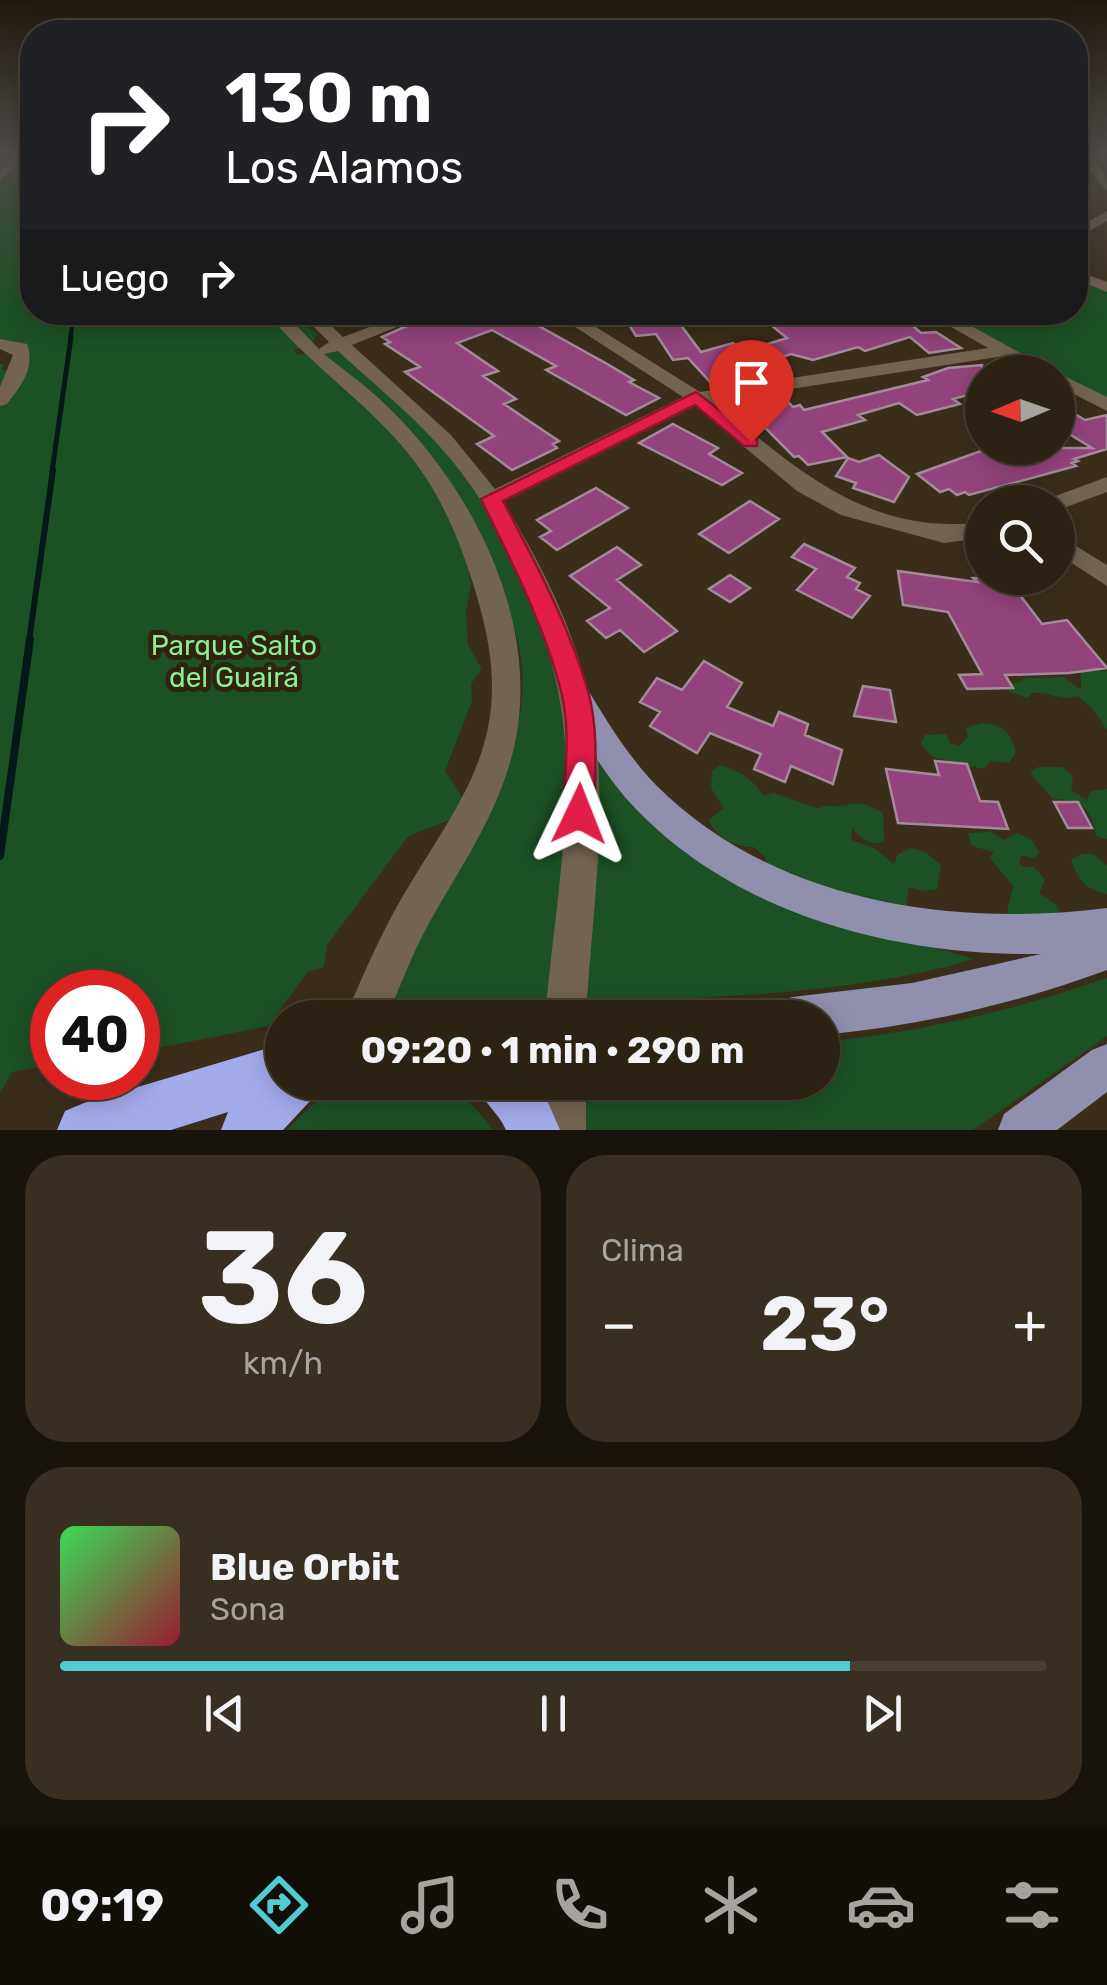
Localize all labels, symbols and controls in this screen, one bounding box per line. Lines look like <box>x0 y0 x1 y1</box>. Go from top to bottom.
text: 130 m <box>225 57 433 140</box>
icon: right <box>60 60 190 190</box>
text: Los Alamos <box>225 141 463 194</box>
icon: right <box>189 250 244 305</box>
text: Luego <box>60 255 169 301</box>
pin <box>709 340 794 443</box>
icon: arrive <box>724 355 779 410</box>
north arrow <box>965 355 1075 465</box>
map controls <box>965 355 1075 595</box>
button: search <box>965 485 1075 595</box>
park label: Parque Salto del Guairá <box>151 629 317 694</box>
position arrow <box>527 762 631 866</box>
speed limit sign: 40 <box>30 970 160 1100</box>
text: 09:20 · 1 min · 290 m <box>360 1027 745 1073</box>
text: 36 <box>198 1201 368 1356</box>
text: Clima <box>601 1231 684 1269</box>
text: 23° <box>760 1280 889 1369</box>
text: − <box>601 1292 637 1357</box>
text: + <box>1013 1292 1047 1357</box>
text: km/h <box>243 1344 323 1382</box>
text: Blue Orbit <box>210 1544 400 1590</box>
text: Sona <box>210 1590 285 1628</box>
icon: previous <box>197 1686 252 1741</box>
icon: pause <box>526 1686 581 1741</box>
icon: next <box>855 1686 910 1741</box>
icon: directions <box>244 1870 314 1940</box>
icon: music <box>395 1870 465 1940</box>
icon: phone <box>545 1870 615 1940</box>
icon: climate <box>696 1870 766 1940</box>
icon: car <box>846 1870 916 1940</box>
icon: filters <box>997 1870 1067 1940</box>
text: 09:19 <box>40 1879 164 1932</box>

